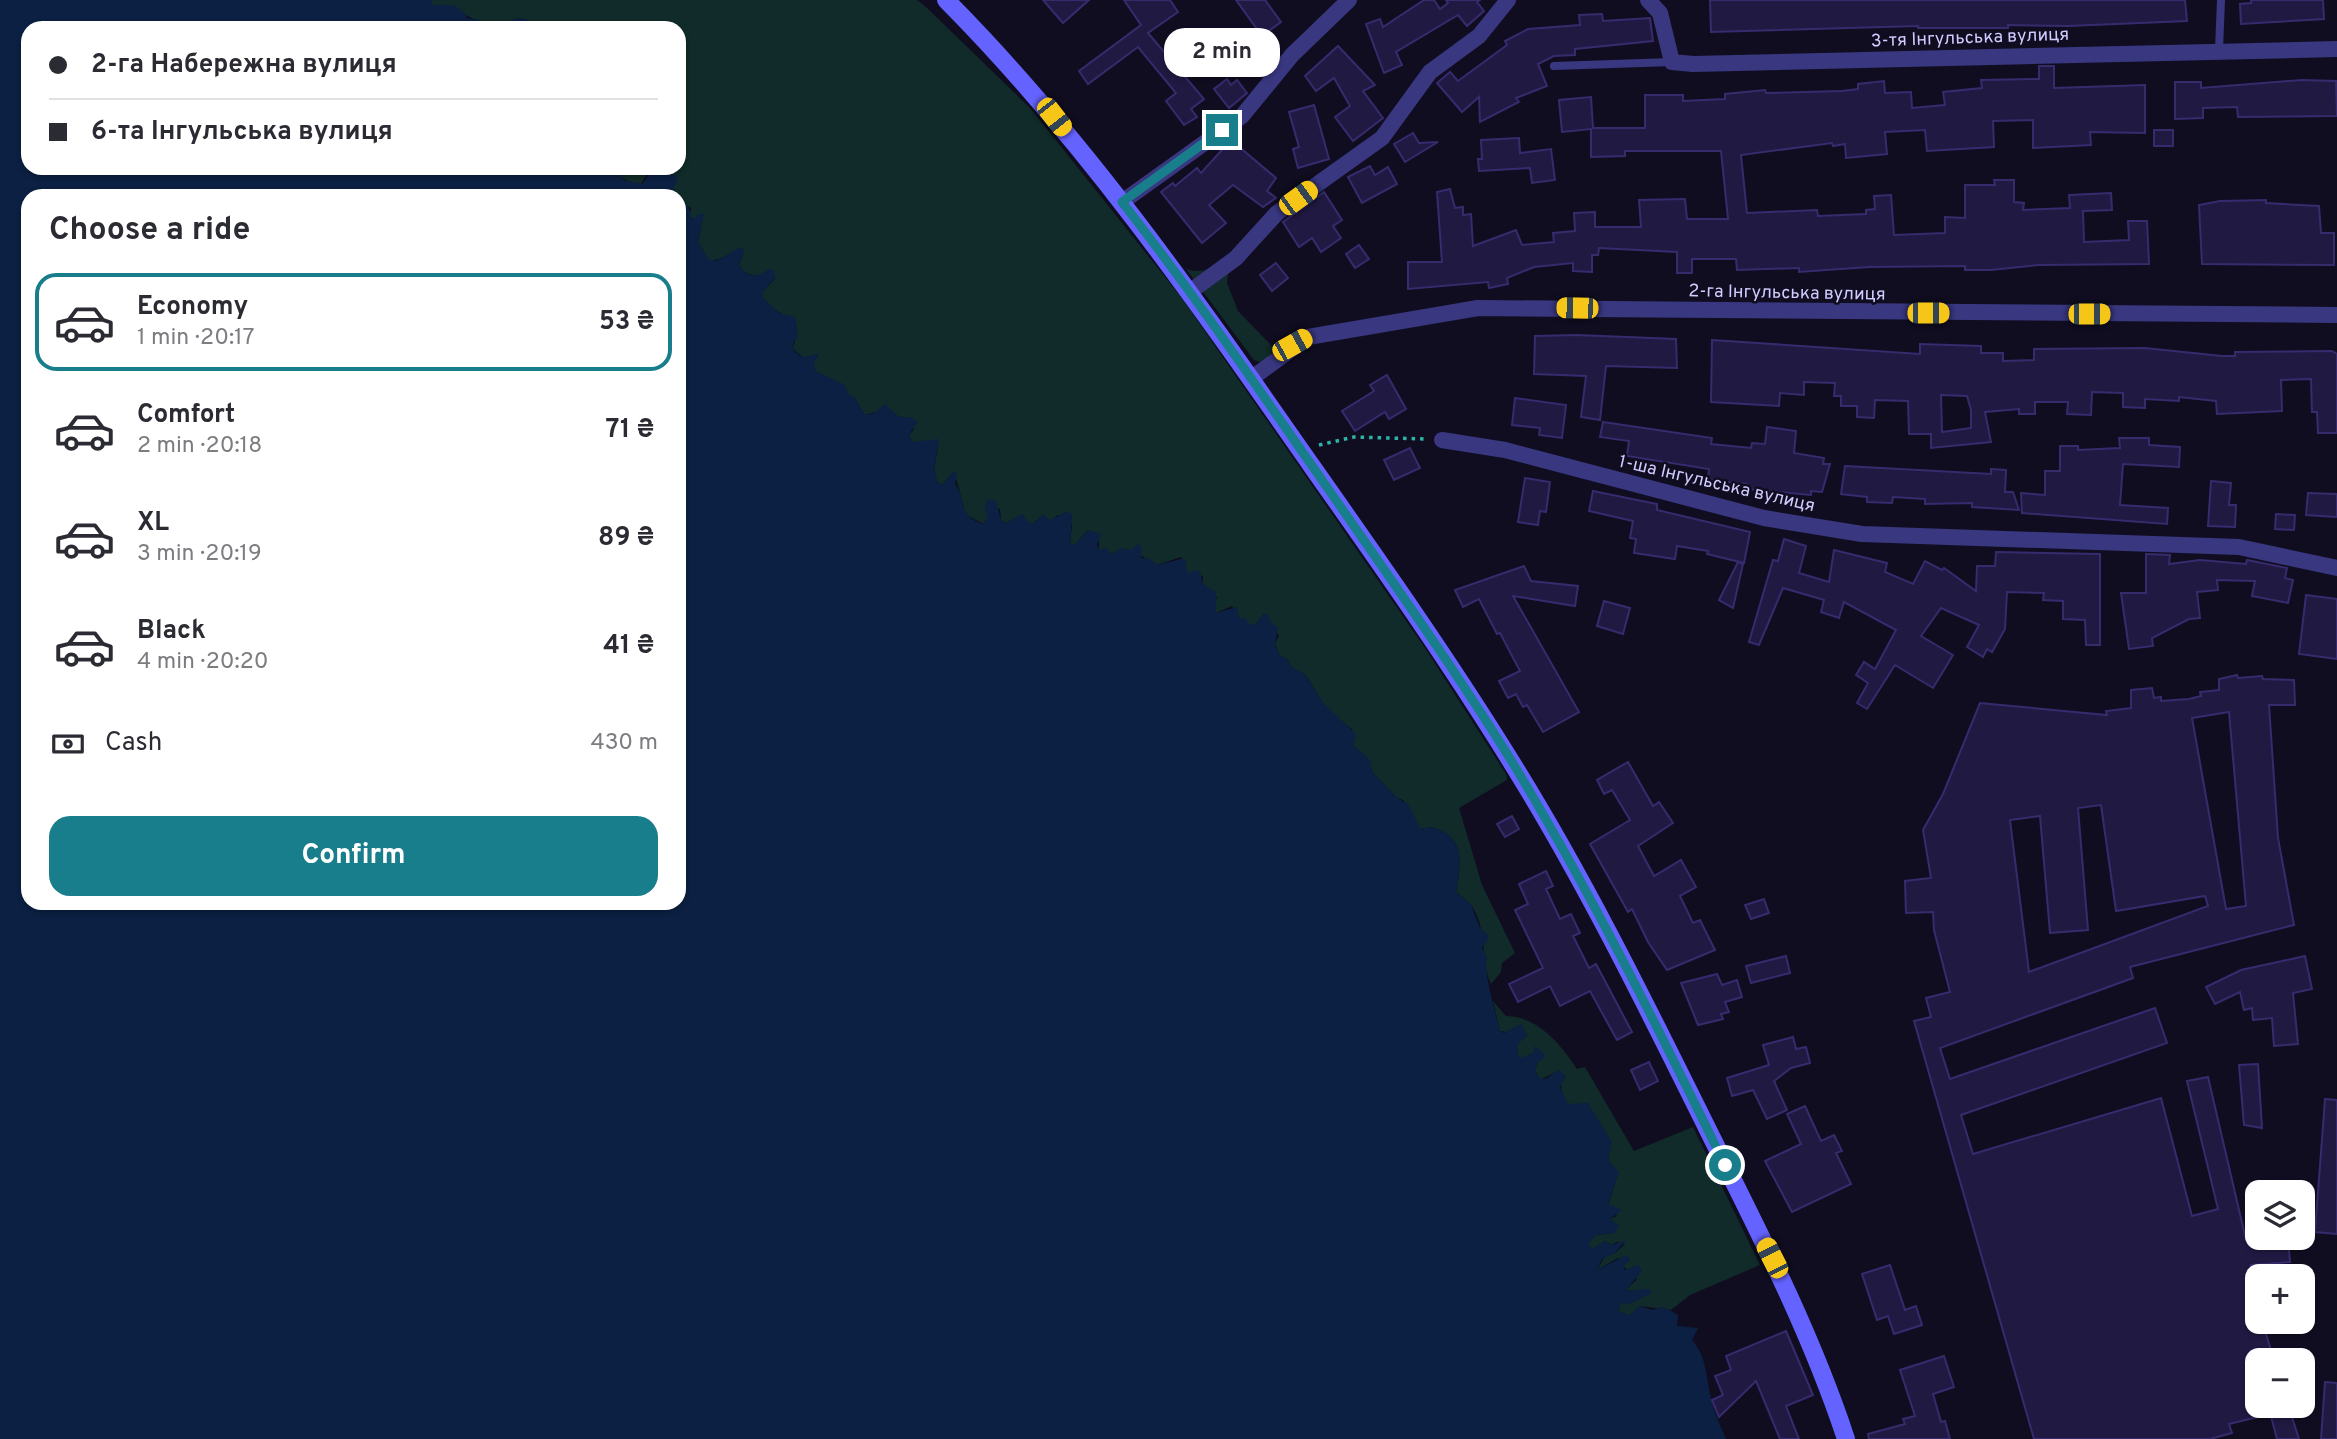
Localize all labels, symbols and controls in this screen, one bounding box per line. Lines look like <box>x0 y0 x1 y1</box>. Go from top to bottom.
street label: 3-тя Інгульська вулиця <box>1871 24 2070 53</box>
callout: 2 min <box>1164 29 1280 78</box>
text: 2 min <box>1192 38 1252 67</box>
text: 2-га Набережна вулиця <box>91 49 397 82</box>
car <box>1033 94 1076 140</box>
route end <box>1206 114 1238 146</box>
text: 6-та Інгульська вулиця <box>91 116 393 149</box>
car <box>1275 177 1322 219</box>
text: Choose a ride <box>49 211 250 251</box>
street label: 2-га Інгульська вулиця <box>1688 280 1886 307</box>
icon: car <box>53 291 116 354</box>
text: Economy <box>137 291 248 324</box>
car <box>1556 297 1599 319</box>
car <box>1908 303 1950 324</box>
car <box>2069 304 2111 325</box>
text: 53 ₴ <box>599 306 654 339</box>
text: 1 min · 20:17 <box>137 324 255 353</box>
car <box>1269 326 1316 364</box>
icon: car <box>53 399 116 462</box>
text: Comfort <box>137 399 235 432</box>
text: 71 ₴ <box>606 414 654 447</box>
text: 2 min · 20:18 <box>137 432 262 461</box>
street label: 1-ша Інгульська вулиця <box>1616 451 1817 518</box>
icon: car <box>53 507 116 570</box>
text: XL <box>137 507 169 540</box>
text: 89 ₴ <box>598 522 654 555</box>
text: 3 min · 20:19 <box>137 540 262 569</box>
icon: car <box>53 615 116 678</box>
text: Black <box>137 615 206 648</box>
text: 41 ₴ <box>603 630 654 663</box>
text: 4 min · 20:20 <box>137 648 269 677</box>
icon: cash <box>49 725 87 763</box>
text: Cash <box>105 727 162 760</box>
text: 430 m <box>590 729 658 758</box>
button: Confirm <box>49 816 658 896</box>
route start <box>1709 1149 1741 1181</box>
map controls <box>2245 1180 2315 1418</box>
button: layers <box>2245 1180 2315 1250</box>
car <box>1754 1235 1791 1281</box>
button: + <box>2245 1264 2315 1334</box>
button: − <box>2245 1348 2315 1418</box>

